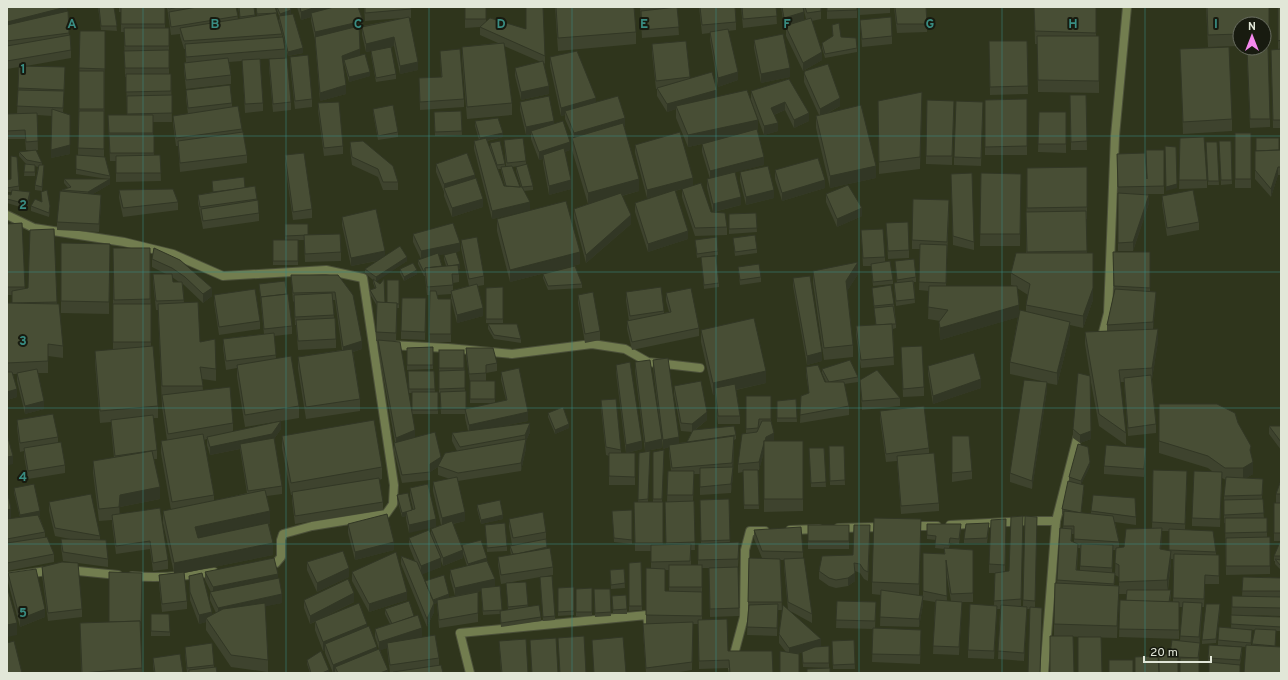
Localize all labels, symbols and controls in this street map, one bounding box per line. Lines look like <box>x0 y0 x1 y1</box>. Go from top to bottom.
north arrow <box>1232 16 1272 56</box>
text: A <box>67 17 77 33</box>
text: B <box>211 17 220 33</box>
text: C <box>354 17 362 33</box>
text: D <box>496 17 506 33</box>
text: E <box>640 17 648 33</box>
text: F <box>783 17 791 33</box>
text: G <box>926 17 935 33</box>
text: H <box>1068 17 1078 33</box>
text: I <box>1214 17 1218 33</box>
text: N <box>1248 20 1256 34</box>
text: 1 <box>20 62 26 78</box>
text: 2 <box>19 198 27 214</box>
text: 3 <box>19 334 27 350</box>
text: 4 <box>19 470 27 486</box>
text: 5 <box>19 606 27 622</box>
scale bar <box>1144 638 1211 664</box>
text: 20 m <box>1150 645 1178 661</box>

